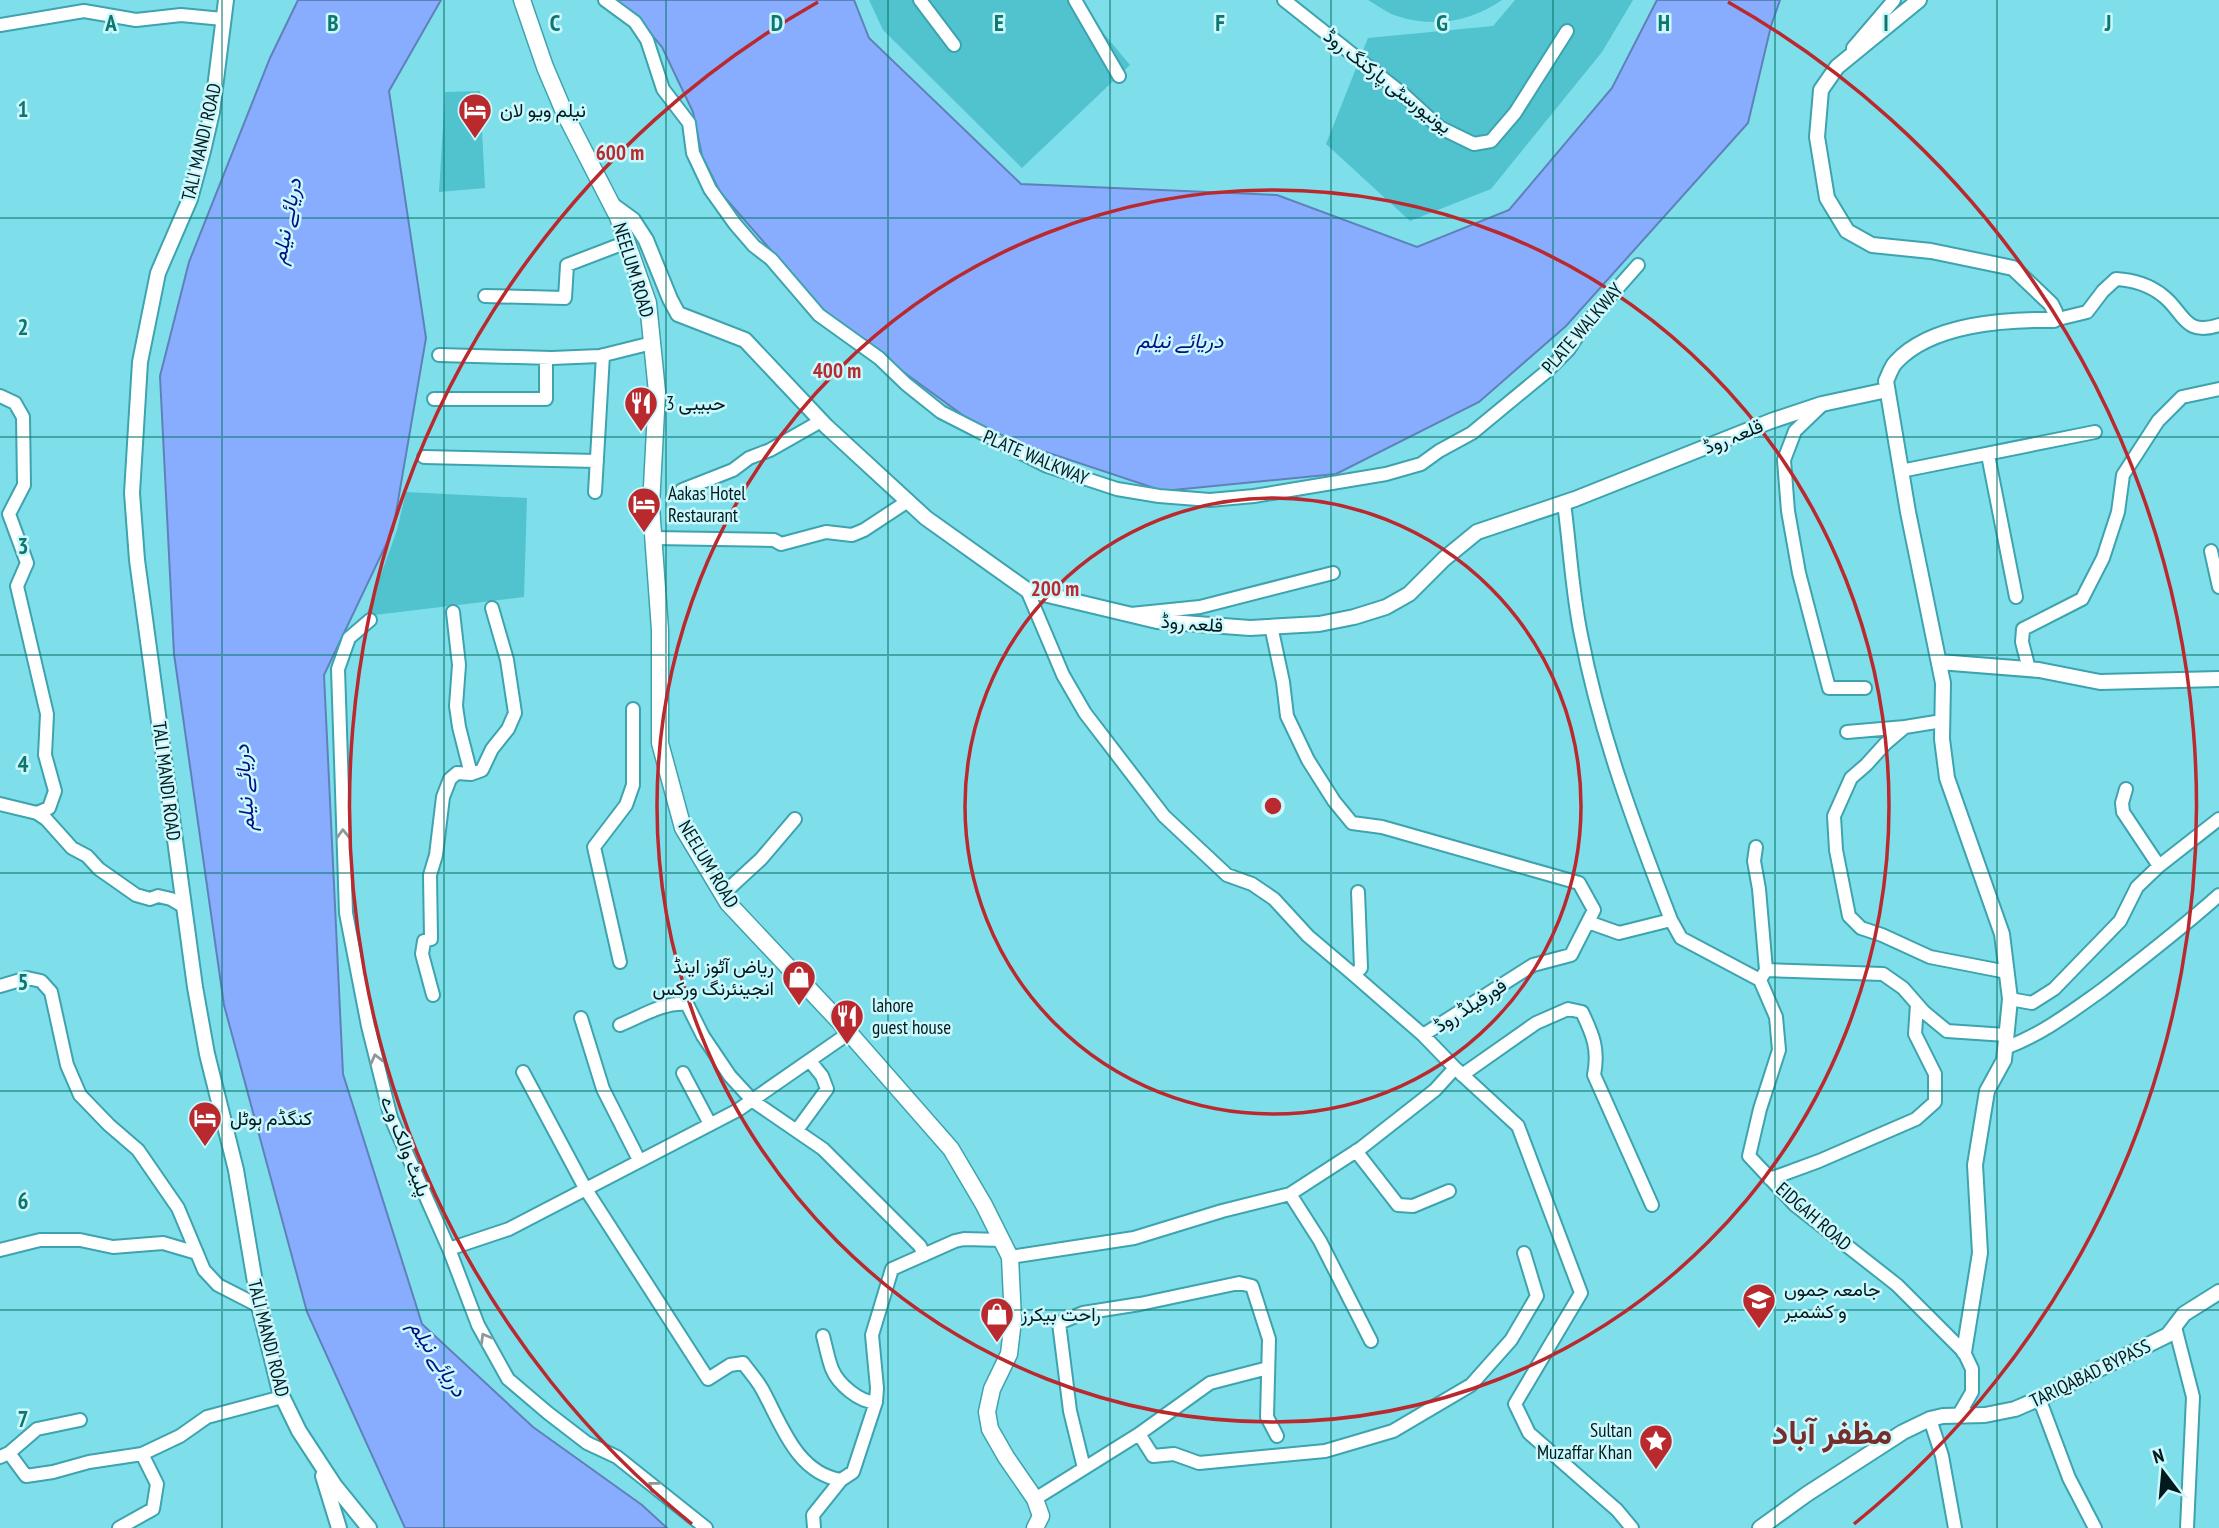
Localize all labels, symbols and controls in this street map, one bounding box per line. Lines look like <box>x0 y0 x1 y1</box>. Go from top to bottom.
text: A <box>104 8 117 37</box>
text: B <box>327 8 339 37</box>
text: C <box>550 8 561 37</box>
text: D <box>771 8 783 37</box>
text: E <box>994 8 1004 37</box>
text: F <box>1215 8 1225 37</box>
text: G <box>1436 8 1448 37</box>
text: H <box>1658 8 1670 37</box>
text: I <box>1883 8 1889 37</box>
text: J <box>2104 8 2111 37</box>
street label: یونیورسٹی پارکنگ روڈ <box>1318 23 1457 140</box>
street label: TALI MANDI ROAD <box>176 81 226 203</box>
hotel icon: نیلم ویو لان <box>456 91 494 140</box>
text: 1 <box>18 94 29 123</box>
place label: نیلم ویو لان <box>500 98 586 123</box>
text: 600 m <box>596 139 644 166</box>
water label: دریائے نیلم <box>264 175 309 267</box>
street label: NEELUM ROAD <box>608 220 660 320</box>
street label: PLATE WALKWAY <box>1536 278 1628 378</box>
text: 2 <box>18 312 29 341</box>
water label: دریائے نیلم <box>1136 327 1224 355</box>
text: 400 m <box>813 357 861 384</box>
restaurant icon: حبیبی 3 <box>622 384 660 433</box>
place label: حبیبی 3 <box>666 391 725 415</box>
street label: قلعہ روڈ <box>1700 413 1766 459</box>
street label: PLATE WALKWAY <box>980 424 1093 490</box>
place label: Aakas Hotel Restaurant <box>668 481 746 527</box>
hotel icon: Aakas Hotel Restaurant <box>625 485 663 534</box>
text: 3 <box>18 531 29 560</box>
text: 200 m <box>1031 575 1079 602</box>
street label: قلعہ روڈ <box>1160 609 1224 637</box>
street label: TALI MANDI ROAD <box>148 720 186 842</box>
water label: دریائے نیلم <box>227 743 262 833</box>
text: 4 <box>18 749 29 778</box>
centre of rings <box>1261 794 1285 818</box>
street label: NEELUM ROAD <box>673 816 745 912</box>
one-way arrow <box>336 828 351 839</box>
place label: ریاض آٹوز اینڈ انجینئرنگ ورکس <box>653 954 774 1000</box>
shop icon: ریاض آٹوز اینڈ انجینئرنگ ورکس <box>780 958 818 1007</box>
text: 5 <box>18 967 29 996</box>
street label: فورفیلڈ روڈ <box>1429 973 1511 1037</box>
place label: lahore guest house <box>872 993 951 1039</box>
restaurant icon: lahore guest house <box>828 997 866 1046</box>
one-way arrow <box>370 1053 384 1065</box>
street label: پلیٹ والک وے <box>374 1092 436 1201</box>
hotel icon: کنگڈم ہوٹل <box>186 1099 224 1148</box>
place label: کنگڈم ہوٹل <box>230 1106 312 1131</box>
street label: EIDGAH ROAD <box>1771 1177 1857 1255</box>
text: 6 <box>18 1186 29 1215</box>
street label: TALI MANDI ROAD <box>243 1277 295 1399</box>
place label: جامعہ جموں و کشمیر <box>1783 1277 1881 1323</box>
school or university icon: جامعہ جموں و کشمیر <box>1740 1281 1778 1330</box>
shop icon: راحت بیکرز <box>978 1295 1016 1344</box>
place label: راحت بیکرز <box>1020 1302 1101 1326</box>
water label: دریائے نیلم <box>402 1313 473 1403</box>
one-way arrow <box>480 1333 493 1346</box>
street label: TARIQABAD BYPASS <box>2026 1333 2154 1413</box>
text: 7 <box>18 1404 29 1433</box>
district label: مظفر آباد <box>1772 1410 1892 1453</box>
place label: Sultan Muzaffar Khan <box>1537 1418 1632 1464</box>
place icon: Sultan Muzaffar Khan <box>1637 1422 1675 1471</box>
north arrow <box>2128 1437 2198 1507</box>
text: N <box>2150 1443 2167 1469</box>
one-way arrow <box>648 1482 660 1495</box>

